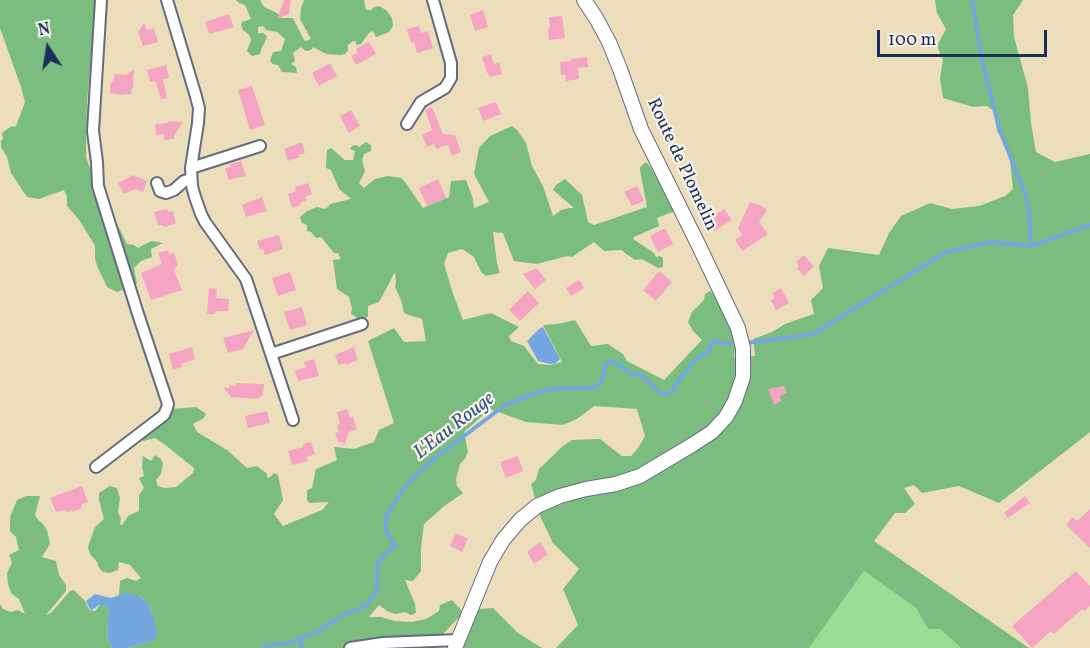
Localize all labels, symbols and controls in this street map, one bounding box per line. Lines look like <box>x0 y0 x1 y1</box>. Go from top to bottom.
north arrow <box>18 18 78 78</box>
text: N <box>36 18 52 42</box>
scale bar <box>880 18 1050 56</box>
text: 100 m <box>888 28 937 53</box>
street label: Route de Plomelin <box>641 95 721 235</box>
water label: L'Eau Rouge <box>410 388 500 466</box>

